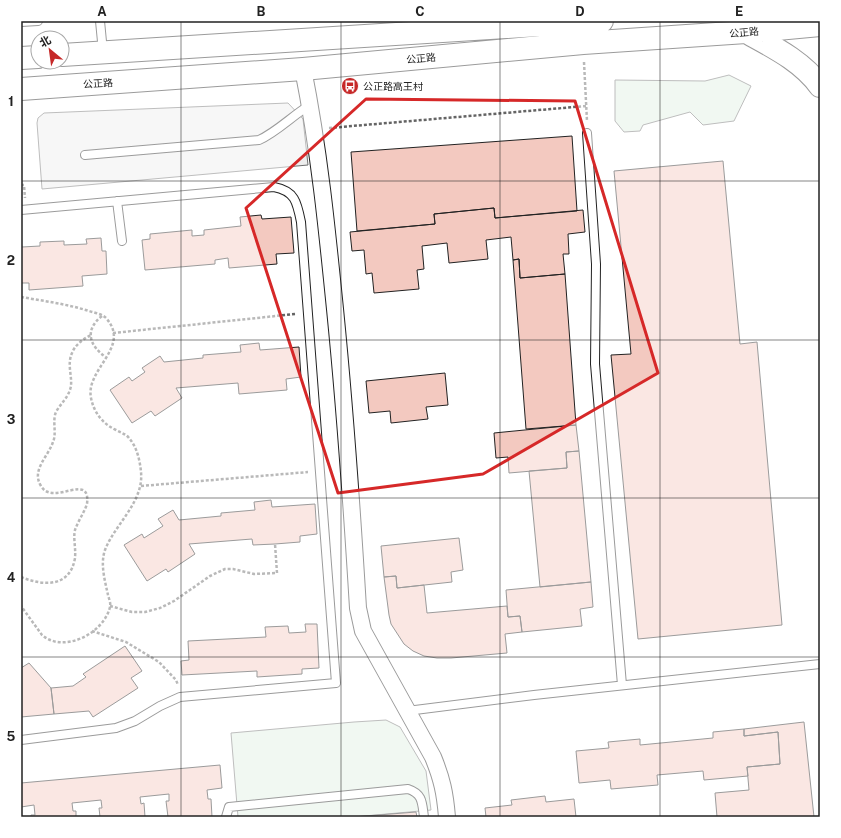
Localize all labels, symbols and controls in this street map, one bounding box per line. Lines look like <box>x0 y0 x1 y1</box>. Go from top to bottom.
text: A <box>97 4 107 19</box>
text: B <box>257 4 266 19</box>
text: C <box>415 4 425 19</box>
text: D <box>575 4 585 19</box>
text: E <box>735 4 743 19</box>
street label: 公正路 <box>729 25 759 39</box>
north arrow <box>30 30 70 70</box>
text: 北 <box>37 33 53 49</box>
street label: 公正路 <box>406 51 436 65</box>
street label: 公正路 <box>83 76 113 90</box>
bus stop icon: 公正路高王村 <box>340 76 360 96</box>
place label: 公正路高王村 <box>363 80 423 92</box>
text: 1 <box>8 94 14 109</box>
text: 2 <box>7 253 15 268</box>
text: 3 <box>7 412 16 427</box>
text: 4 <box>7 570 16 585</box>
text: 5 <box>7 729 16 744</box>

